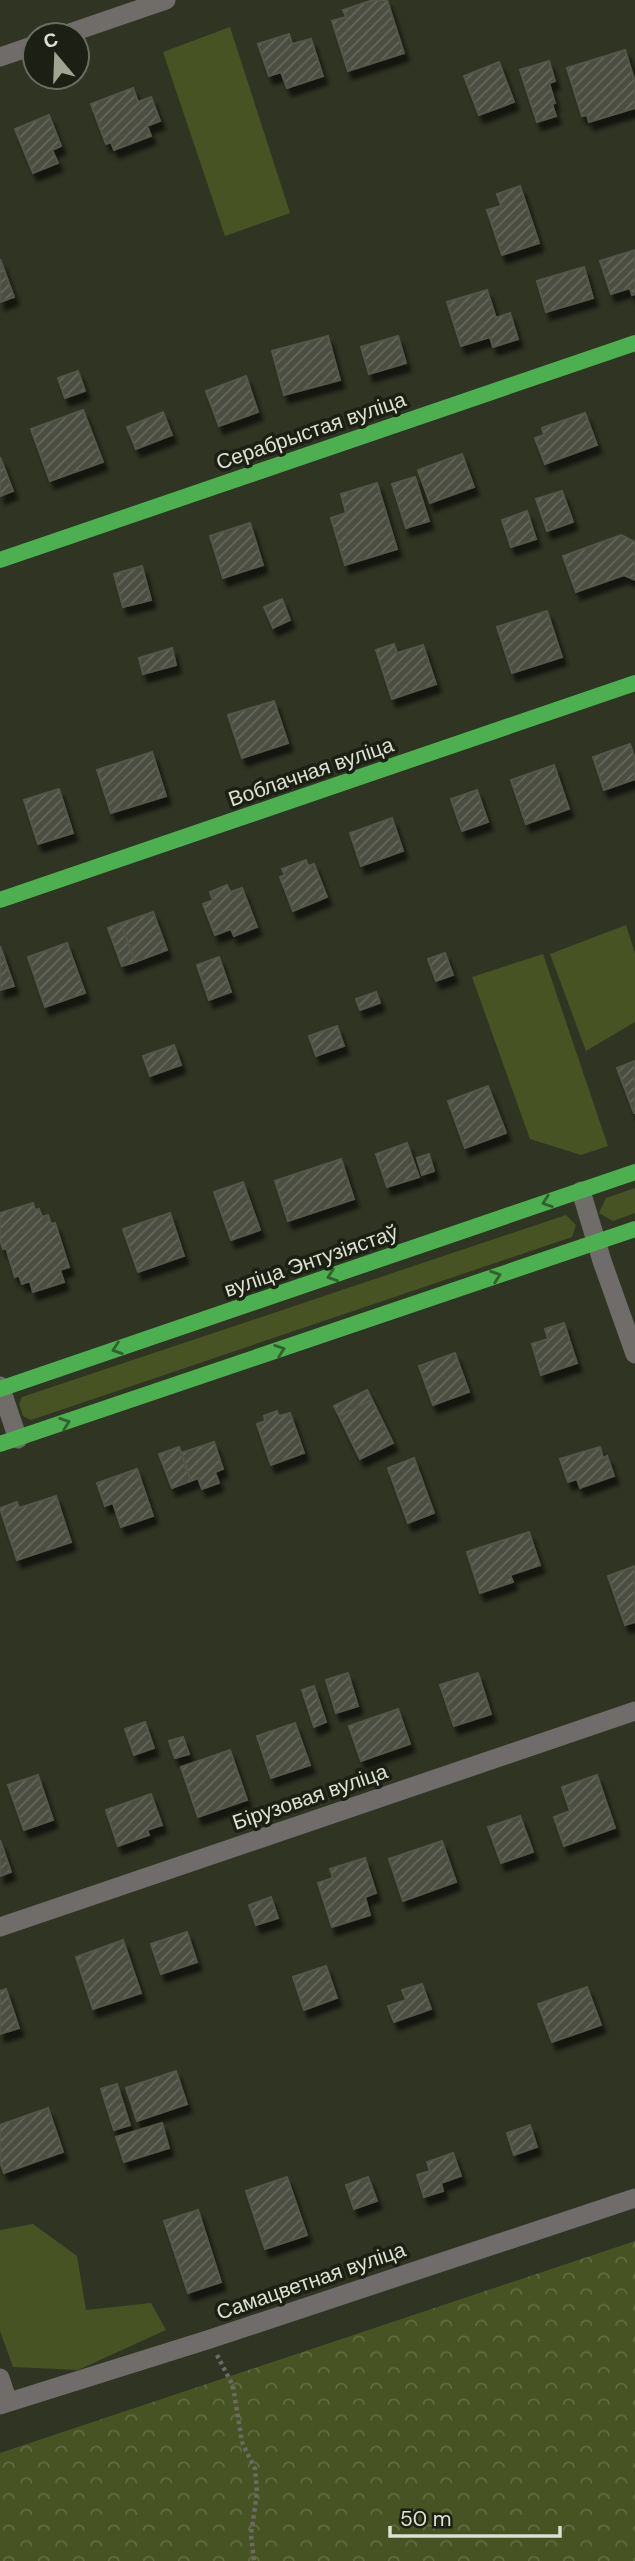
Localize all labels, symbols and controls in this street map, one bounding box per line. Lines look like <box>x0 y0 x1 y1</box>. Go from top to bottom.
north arrow <box>21 21 91 91</box>
text: С <box>40 26 61 54</box>
street label: Серабрыстая вуліца <box>212 385 410 477</box>
street label: Воблачная вуліца <box>225 731 398 813</box>
one-way arrow <box>542 1194 554 1208</box>
street label: вуліца Энтузіястаў <box>221 1218 402 1304</box>
one-way arrow <box>326 1268 338 1282</box>
one-way arrow <box>489 1270 501 1285</box>
one-way arrow <box>111 1341 123 1355</box>
one-way arrow <box>274 1344 286 1358</box>
one-way arrow <box>58 1417 70 1431</box>
street label: Бірузовая вуліца <box>229 1757 392 1837</box>
street label: Самацветная вуліца <box>213 2235 410 2327</box>
scale bar <box>390 2494 560 2538</box>
text: 50 m <box>400 2505 451 2533</box>

